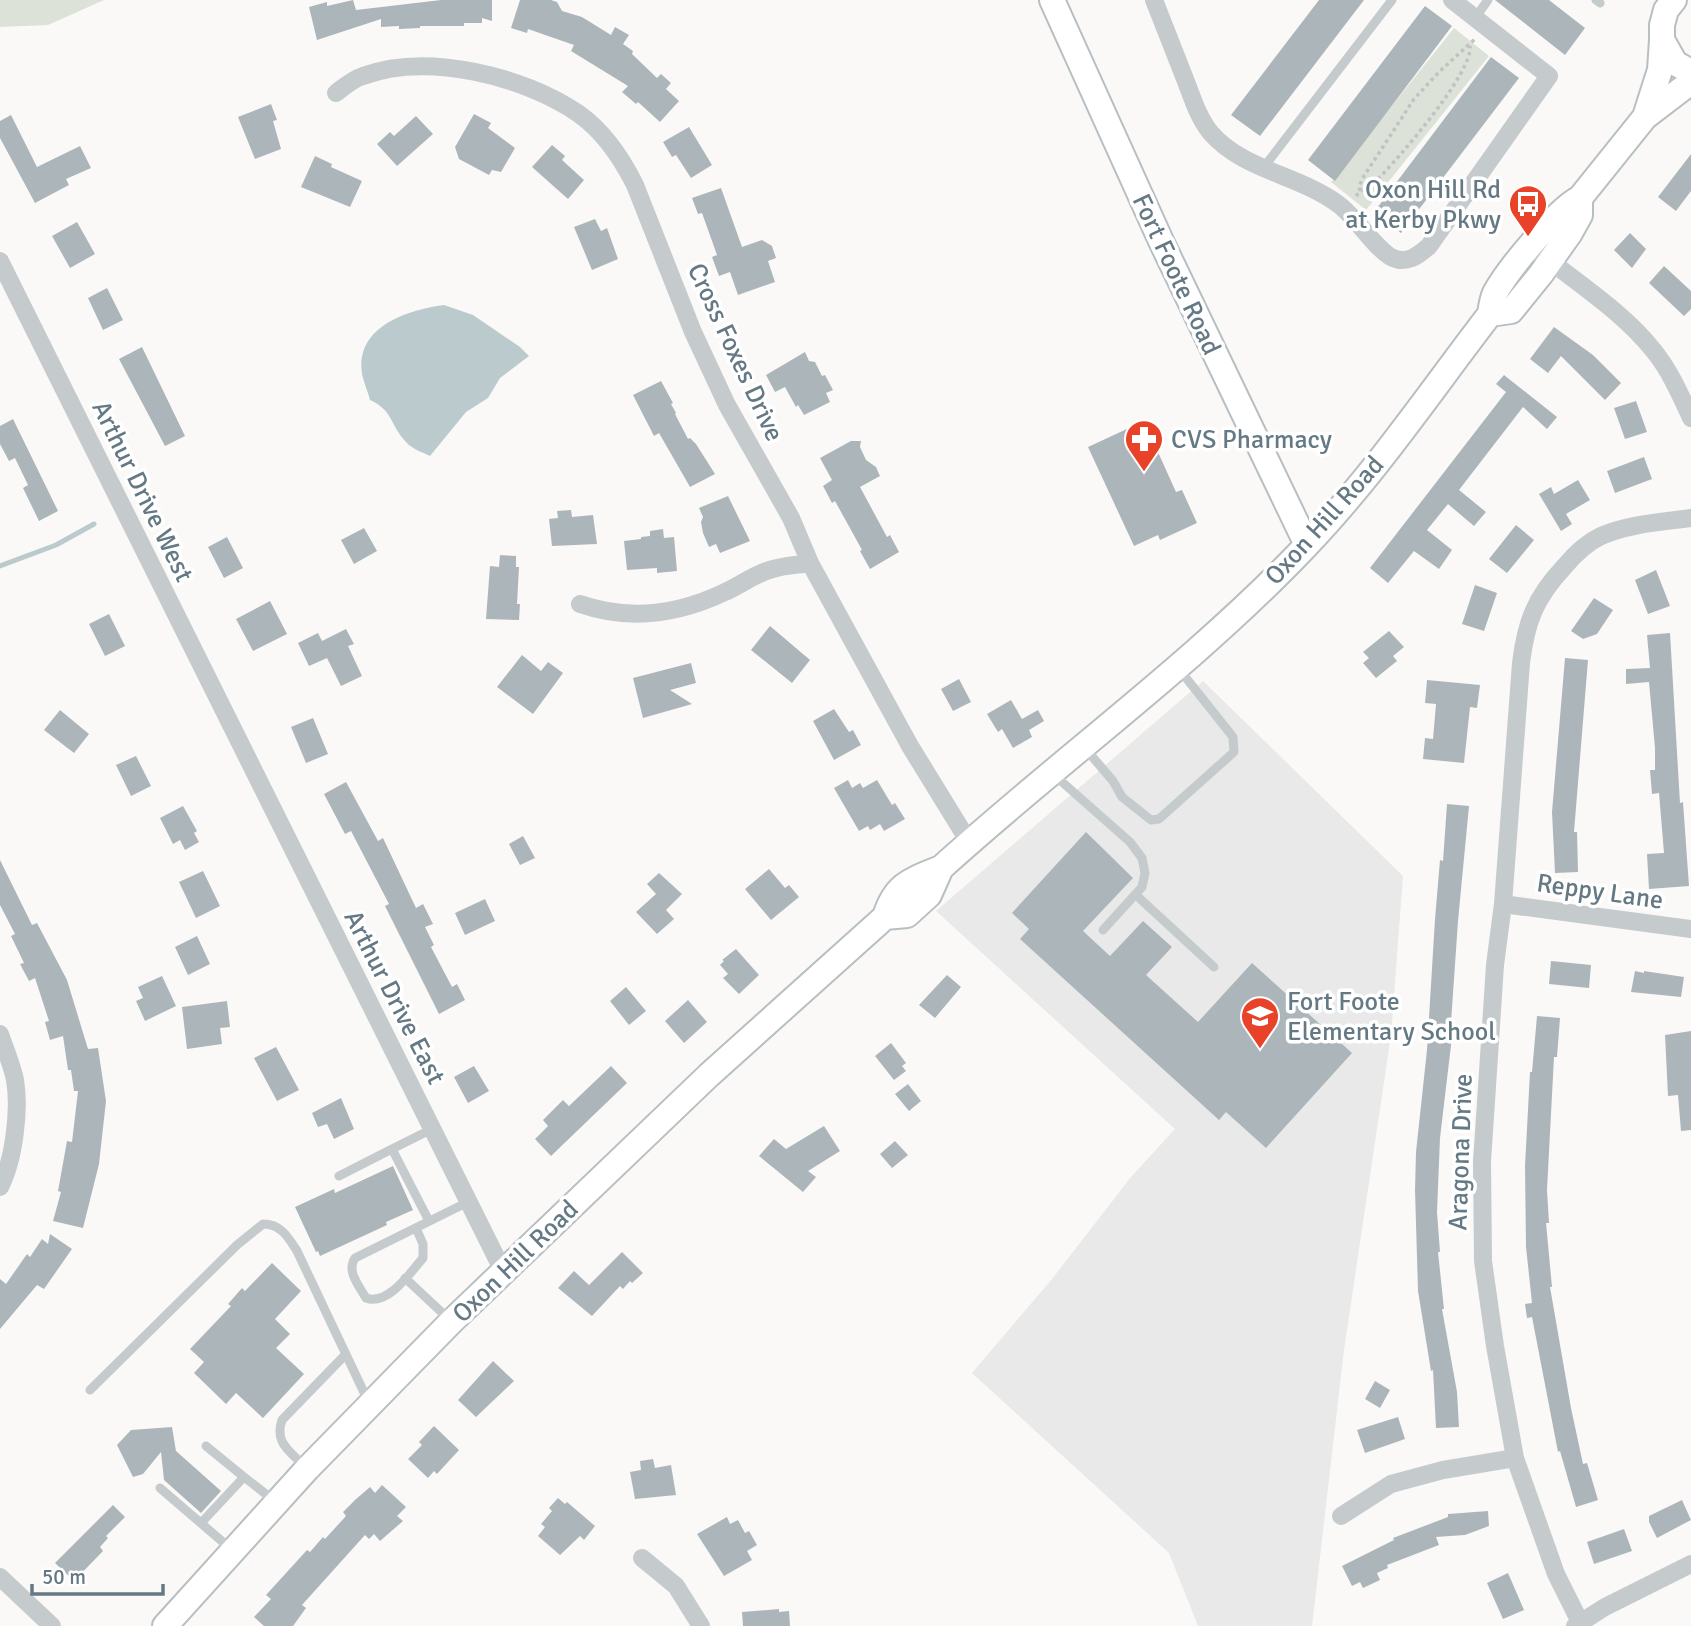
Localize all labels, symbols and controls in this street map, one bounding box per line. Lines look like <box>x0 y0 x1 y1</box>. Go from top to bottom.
place label: Oxon Hill Rd at Kerby Pkwy <box>1345 174 1501 236</box>
bus stop icon: Oxon Hill Rd at Kerby Pkwy <box>1507 183 1549 238</box>
street label: Fort Foote Road <box>1125 189 1227 360</box>
street label: Cross Foxes Drive <box>680 258 790 446</box>
street label: Arthur Drive West <box>84 396 200 587</box>
pharmacy icon: CVS Pharmacy <box>1123 418 1165 473</box>
place label: CVS Pharmacy <box>1171 424 1332 456</box>
street label: Oxon Hill Road <box>1258 450 1391 592</box>
street label: Reppy Lane <box>1535 867 1665 917</box>
street label: Arthur Drive East <box>337 905 452 1090</box>
place label: Fort Foote Elementary School <box>1287 986 1496 1048</box>
school or university icon: Fort Foote Elementary School <box>1239 995 1281 1050</box>
street label: Aragona Drive <box>1442 1073 1480 1231</box>
street label: Oxon Hill Road <box>446 1194 585 1330</box>
scale bar <box>32 1552 163 1596</box>
text: 50 m <box>42 1564 86 1590</box>

